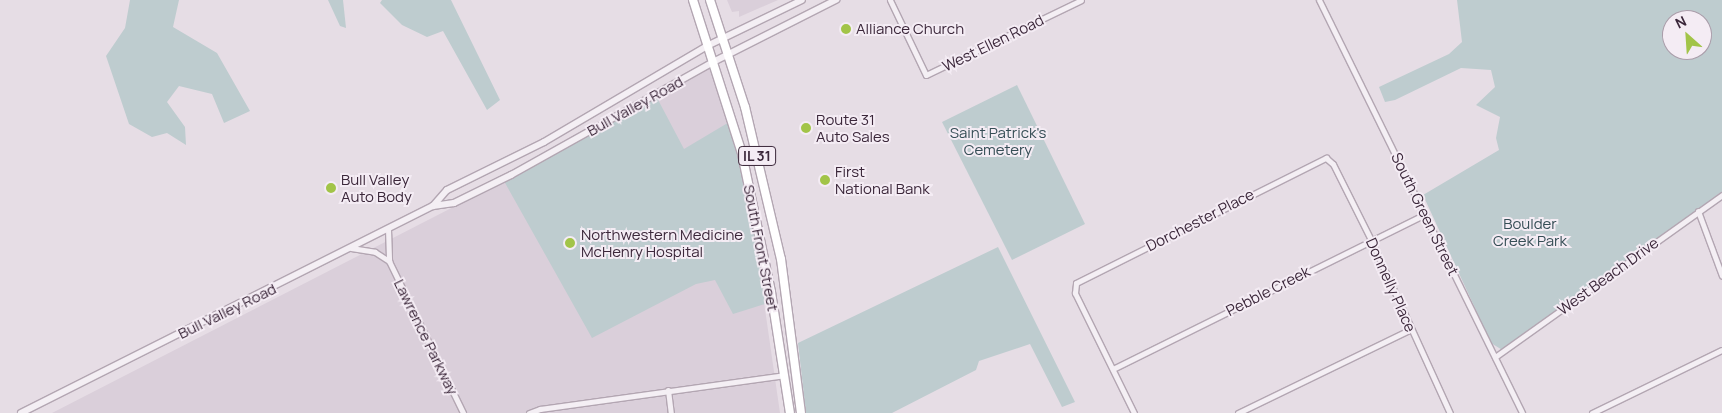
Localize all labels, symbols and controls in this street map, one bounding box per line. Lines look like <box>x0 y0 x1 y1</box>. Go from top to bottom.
north arrow <box>1662 10 1712 60</box>
street label: West Ellen Road <box>939 11 1047 75</box>
text: N <box>1672 11 1689 33</box>
place label: Alliance Church <box>856 20 964 38</box>
marker: Alliance Church <box>840 23 852 35</box>
street label: Bull Valley Road <box>584 72 686 140</box>
place label: Route 31 Auto Sales <box>816 110 890 145</box>
marker: Route 31 Auto Sales <box>800 122 812 134</box>
park label: Saint Patrick's Cemetery <box>950 123 1046 158</box>
road number: IL 31 <box>737 144 777 168</box>
street label: South Green Street <box>1388 150 1462 278</box>
place label: First National Bank <box>835 162 930 197</box>
place label: Bull Valley Auto Body <box>341 170 412 205</box>
marker: First National Bank <box>819 174 831 186</box>
marker: Bull Valley Auto Body <box>325 182 337 194</box>
street label: South Front Street <box>740 183 782 313</box>
street label: Dorchester Place <box>1143 185 1257 255</box>
park label: Boulder Creek Park <box>1493 214 1567 249</box>
place label: Northwestern Medicine McHenry Hospital <box>581 225 743 260</box>
street label: West Beach Drive <box>1554 233 1662 319</box>
street label: Donnelly Place <box>1362 235 1420 335</box>
marker: Northwestern Medicine McHenry Hospital <box>563 236 577 250</box>
street label: Pebble Creek <box>1223 262 1313 320</box>
street label: Lawrence Parkway <box>390 276 462 398</box>
street label: Bull Valley Road <box>175 279 279 343</box>

